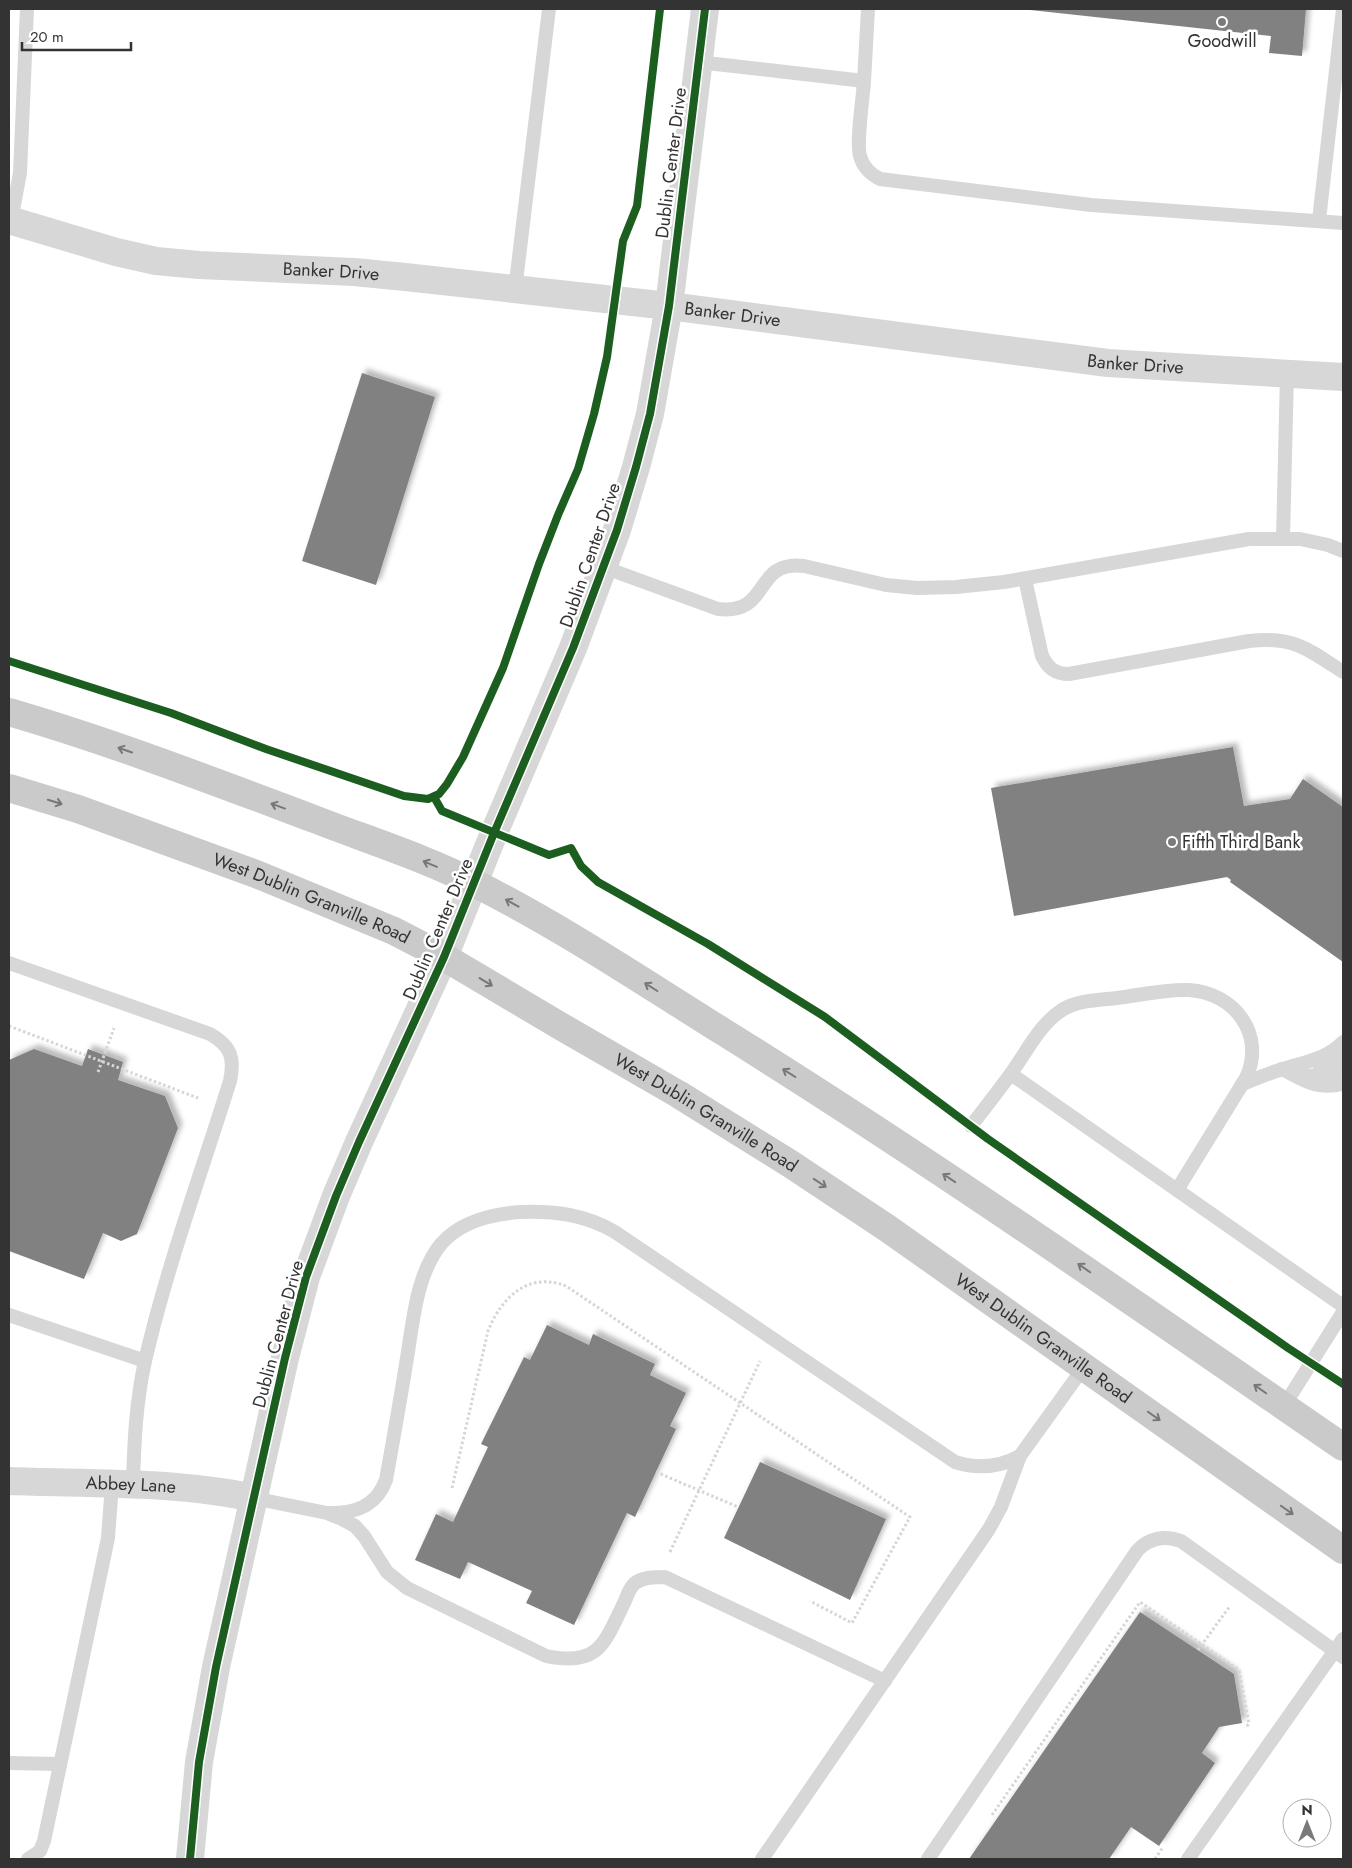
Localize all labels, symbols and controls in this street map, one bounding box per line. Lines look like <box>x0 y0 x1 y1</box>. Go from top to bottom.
marker: Goodwill <box>1216 16 1228 28</box>
scale bar <box>22 20 131 52</box>
text: 20 m <box>30 26 64 48</box>
place label: Goodwill <box>1187 28 1257 54</box>
street label: Dublin Center Drive <box>649 86 693 240</box>
street label: Banker Drive <box>282 256 381 287</box>
street label: Banker Drive <box>683 295 782 333</box>
street label: Banker Drive <box>1086 347 1184 380</box>
street label: Dublin Center Drive <box>553 479 627 631</box>
one-way arrow <box>118 745 133 754</box>
one-way arrow <box>47 798 63 808</box>
one-way arrow <box>271 801 286 810</box>
place label: Fifth Third Bank <box>1182 829 1300 855</box>
marker: Fifth Third Bank <box>1166 836 1178 848</box>
street label: West Dublin Granville Road <box>209 846 415 950</box>
street label: Dublin Center Drive <box>396 854 480 1004</box>
one-way arrow <box>423 858 438 868</box>
one-way arrow <box>505 898 520 908</box>
one-way arrow <box>478 977 492 987</box>
one-way arrow <box>645 982 659 992</box>
street label: West Dublin Granville Road <box>609 1047 803 1178</box>
one-way arrow <box>783 1068 797 1078</box>
one-way arrow <box>942 1172 956 1183</box>
one-way arrow <box>813 1178 827 1188</box>
street label: Dublin Center Drive <box>246 1257 310 1411</box>
one-way arrow <box>1077 1263 1091 1273</box>
street label: West Dublin Granville Road <box>950 1267 1137 1410</box>
one-way arrow <box>1253 1384 1267 1394</box>
one-way arrow <box>1147 1411 1161 1421</box>
street label: Abbey Lane <box>85 1470 177 1500</box>
one-way arrow <box>1279 1505 1293 1515</box>
north arrow <box>1282 1798 1332 1848</box>
text: N <box>1301 1800 1313 1820</box>

